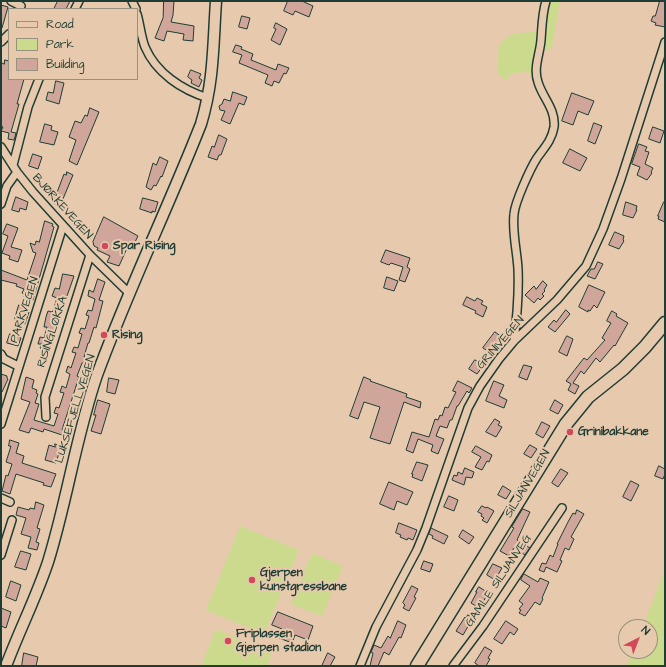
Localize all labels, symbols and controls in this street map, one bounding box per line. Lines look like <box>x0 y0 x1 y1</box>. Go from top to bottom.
legend <box>8 8 138 80</box>
text: Road <box>46 16 74 33</box>
text: Park <box>46 36 74 53</box>
text: Building <box>46 56 84 73</box>
street label: BJØRKEVEGEN <box>29 171 95 243</box>
place label: Spar Rising <box>113 239 175 253</box>
marker: Spar Rising <box>100 241 110 251</box>
street label: PARKVEGEN <box>8 275 42 345</box>
street label: RISINGLØKKA <box>35 294 71 370</box>
street label: GRINIVEGEN <box>474 314 528 372</box>
place label: Rising <box>112 328 142 342</box>
marker: Rising <box>99 330 109 340</box>
street label: LUKSEFJELLVEGEN <box>53 353 99 465</box>
place label: Grinibakkane <box>578 425 649 439</box>
marker: Grinibakkane <box>565 427 575 437</box>
street label: SILJANVEGEN <box>502 447 554 521</box>
street label: GAMLE SILJANVEG <box>463 532 535 630</box>
place label: Gjerpen kunstgressbane <box>260 566 347 594</box>
marker: Gjerpen kunstgressbane <box>247 575 257 585</box>
north arrow <box>618 619 658 659</box>
text: N <box>638 623 653 638</box>
place label: Friplassen Gjerpen stadion <box>236 627 321 655</box>
marker: Friplassen Gjerpen stadion <box>223 636 233 646</box>

